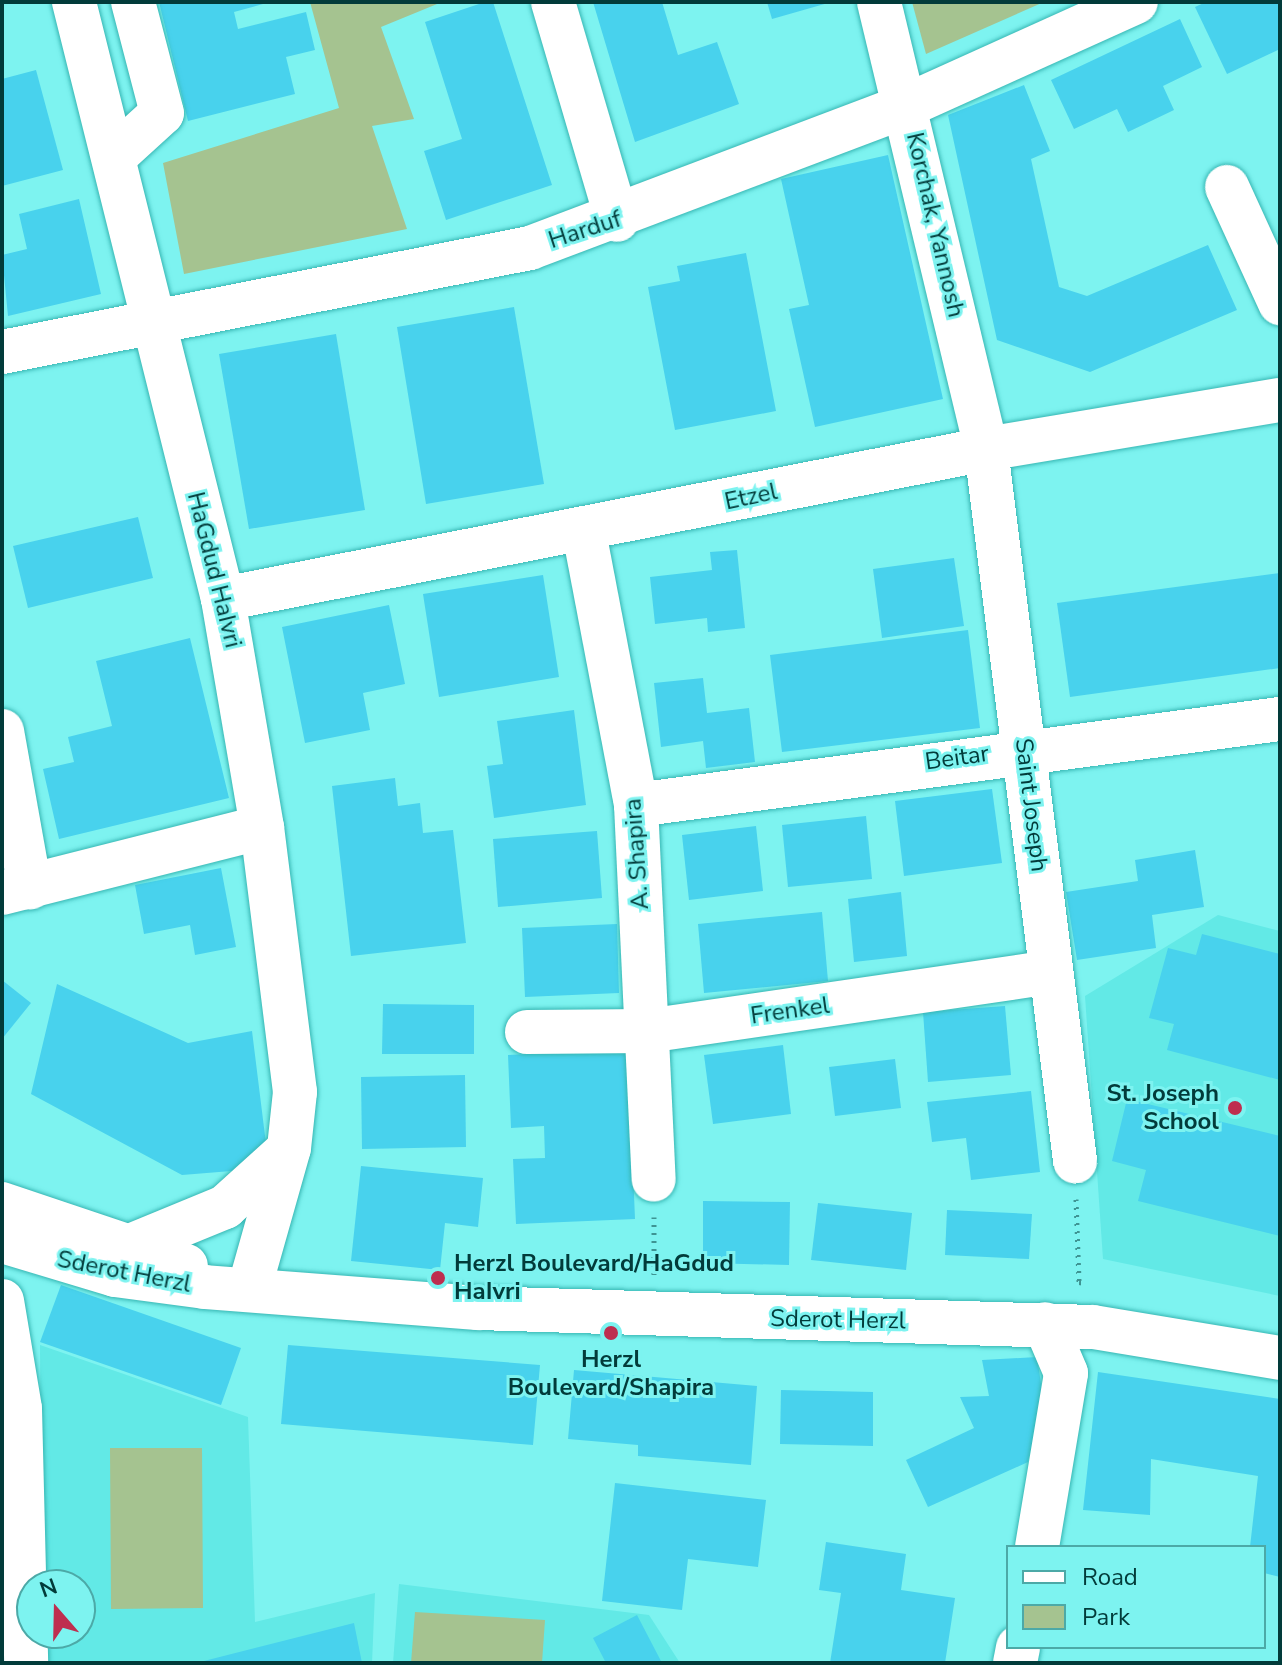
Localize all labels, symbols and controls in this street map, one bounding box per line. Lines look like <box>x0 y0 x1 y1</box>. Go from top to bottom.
street label: Korchak, Yannosh <box>900 130 970 320</box>
street label: Harduf <box>545 205 625 255</box>
street label: Etzel <box>722 477 780 517</box>
street label: HaGdud HaIvri <box>181 489 247 651</box>
street label: Saint Joseph <box>1009 737 1053 873</box>
street label: Beitar <box>923 739 991 777</box>
street label: A. Shapira <box>619 797 655 911</box>
street label: Frenkel <box>749 991 831 1031</box>
place label: St. Joseph School <box>1106 1080 1219 1136</box>
marker: St. Joseph School <box>1226 1099 1244 1117</box>
street label: Sderot Herzl <box>55 1245 193 1299</box>
place label: Herzl Boulevard/HaGdud HaIvri <box>454 1250 734 1306</box>
marker: Herzl Boulevard/HaGdud HaIvri <box>429 1269 447 1287</box>
street label: Sderot Herzl <box>770 1304 906 1336</box>
marker: Herzl Boulevard/Shapira <box>602 1324 620 1342</box>
place label: Herzl Boulevard/Shapira <box>508 1346 714 1402</box>
legend <box>1006 1545 1266 1649</box>
text: Road <box>1082 1561 1138 1593</box>
north arrow <box>16 1569 96 1649</box>
text: N <box>36 1571 61 1605</box>
text: Park <box>1082 1601 1130 1633</box>

